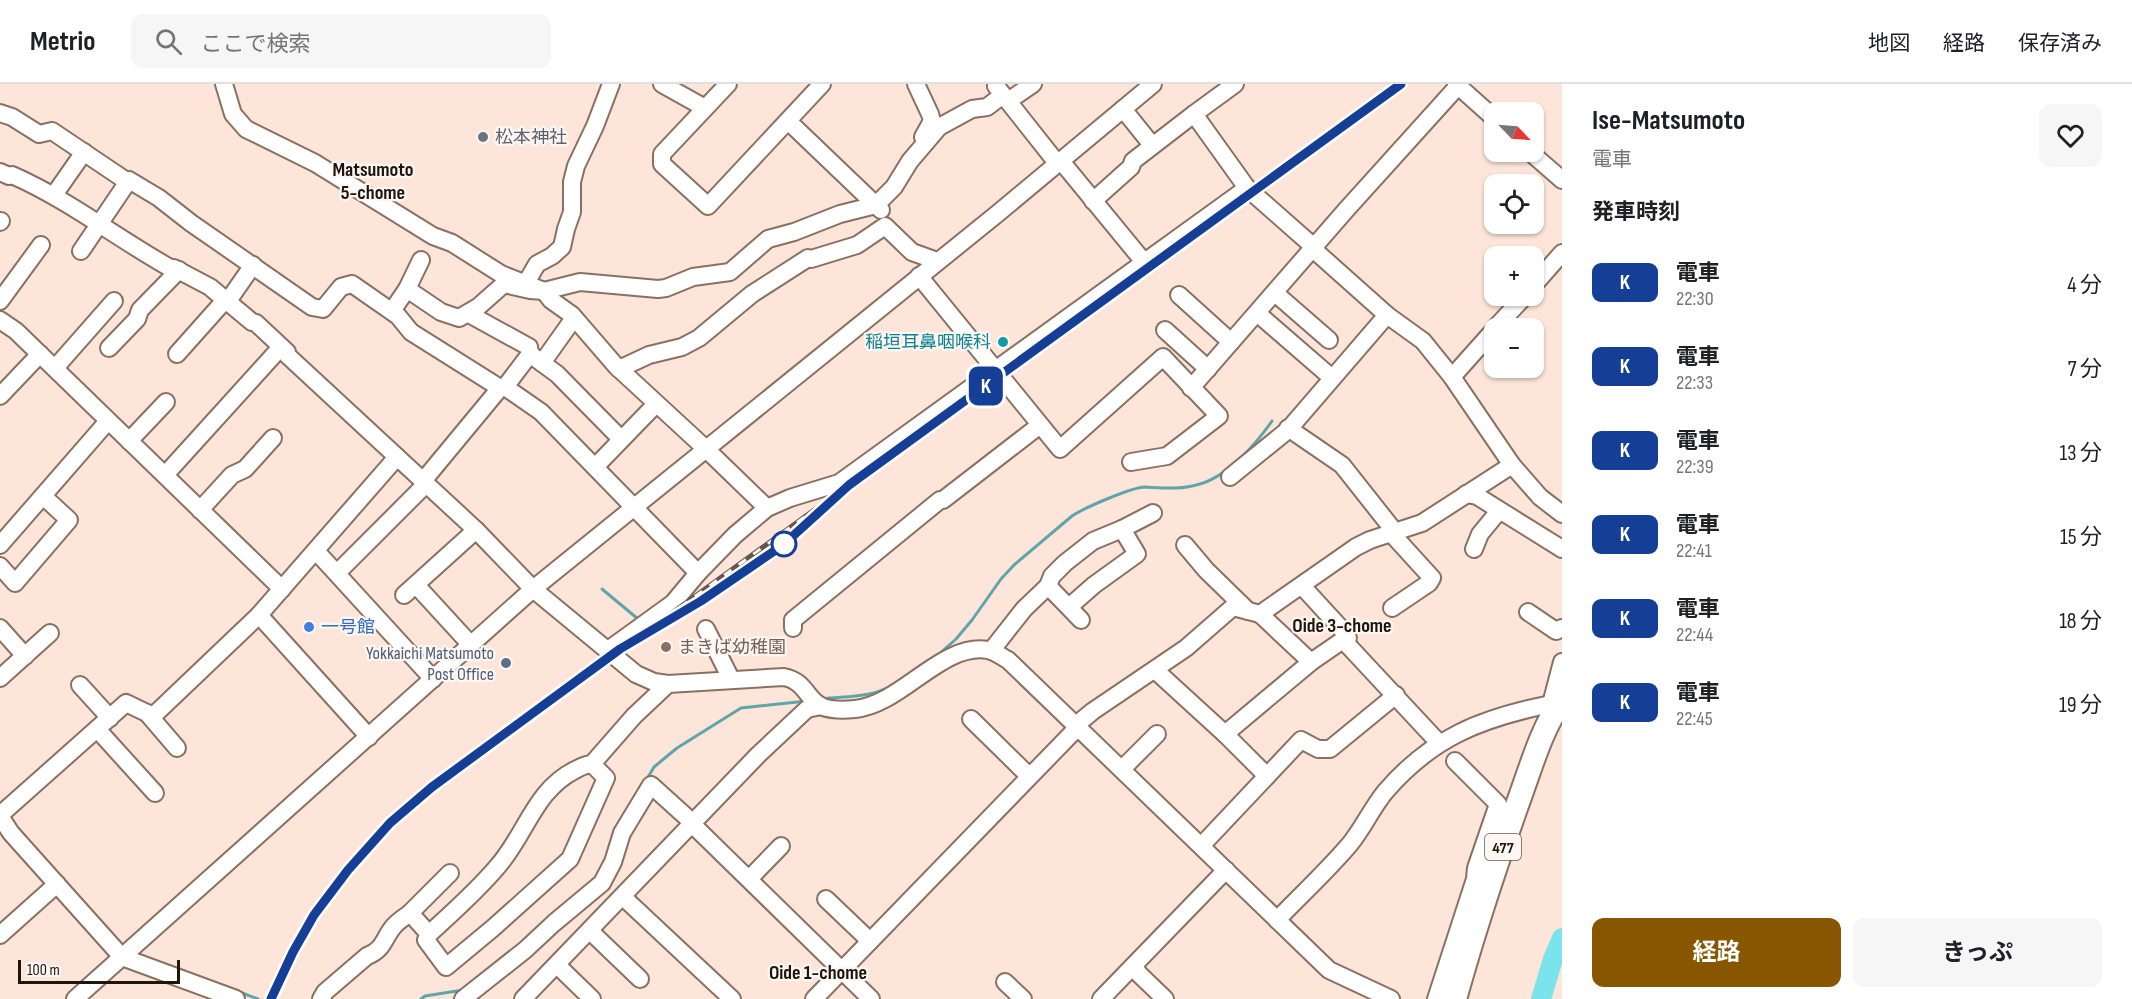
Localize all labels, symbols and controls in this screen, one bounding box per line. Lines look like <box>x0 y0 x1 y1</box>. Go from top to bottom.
search box <box>131 14 551 68</box>
text: Metrio <box>30 25 95 58</box>
icon: search <box>152 25 185 58</box>
text: ここで検索 <box>200 31 310 58</box>
text: 地図 <box>1868 31 1910 56</box>
text: 経路 <box>1943 31 1985 56</box>
text: 保存済み <box>2018 31 2102 56</box>
north arrow <box>1484 102 1544 162</box>
map controls <box>1484 102 1544 378</box>
text: Ise-Matsumoto <box>1592 104 1745 137</box>
button: heart <box>2039 104 2102 167</box>
place label: 松本神社 <box>495 127 567 148</box>
marker: 松本神社 <box>476 130 490 144</box>
text: 電車 <box>1592 148 1632 172</box>
district label: Matsumoto 5-chome <box>332 158 414 205</box>
button: locate <box>1484 174 1544 234</box>
text: 発車時刻 <box>1592 199 1680 226</box>
button: + <box>1484 246 1544 306</box>
text: 電車 <box>1676 260 1720 287</box>
text: K <box>1620 270 1630 295</box>
text: 4 分 <box>2067 272 2102 299</box>
text: 22:30 <box>1676 287 1714 311</box>
button: − <box>1484 318 1544 378</box>
place label: 稲垣耳鼻咽喉科 <box>865 332 991 353</box>
marker: 稲垣耳鼻咽喉科 <box>996 335 1010 349</box>
text: 電車 <box>1676 344 1720 371</box>
text: K <box>1620 354 1630 379</box>
text: 7 分 <box>2068 356 2102 383</box>
line badge: K <box>966 366 1006 406</box>
text: 22:33 <box>1676 371 1713 395</box>
text: K <box>981 374 991 399</box>
text: 電車 <box>1676 428 1720 455</box>
text: K <box>1620 438 1630 463</box>
text: 13 分 <box>2060 440 2102 467</box>
text: 22:39 <box>1676 455 1714 479</box>
text: 電車 <box>1676 512 1720 539</box>
text: K <box>1620 522 1630 547</box>
text: 15 分 <box>2060 524 2102 551</box>
unlabelled marker <box>771 531 797 557</box>
text: 22:41 <box>1676 539 1712 563</box>
text: 電車 <box>1676 596 1720 623</box>
text: K <box>1620 606 1630 631</box>
text: 18 分 <box>2059 608 2102 635</box>
district label: Oide 3-chome <box>1292 614 1392 638</box>
place label: 一号館 <box>321 617 375 638</box>
marker: 一号館 <box>302 620 316 634</box>
text: 22:44 <box>1676 623 1713 647</box>
place label: まきば幼稚園 <box>678 637 786 658</box>
marker: まきば幼稚園 <box>659 640 673 654</box>
place label: Yokkaichi Matsumoto Post Office <box>366 643 494 685</box>
marker: Yokkaichi Matsumoto Post Office <box>499 656 513 670</box>
text: 電車 <box>1676 680 1720 707</box>
text: K <box>1620 690 1630 715</box>
text: 19 分 <box>2059 692 2102 719</box>
text: 22:45 <box>1676 707 1713 731</box>
road number: 477 <box>1485 834 1521 860</box>
button: 経路 <box>1592 918 1841 987</box>
button: きっぷ <box>1853 918 2102 987</box>
scale bar <box>18 957 180 984</box>
text: 100 m <box>27 961 60 980</box>
district label: Oide 1-chome <box>769 961 867 985</box>

